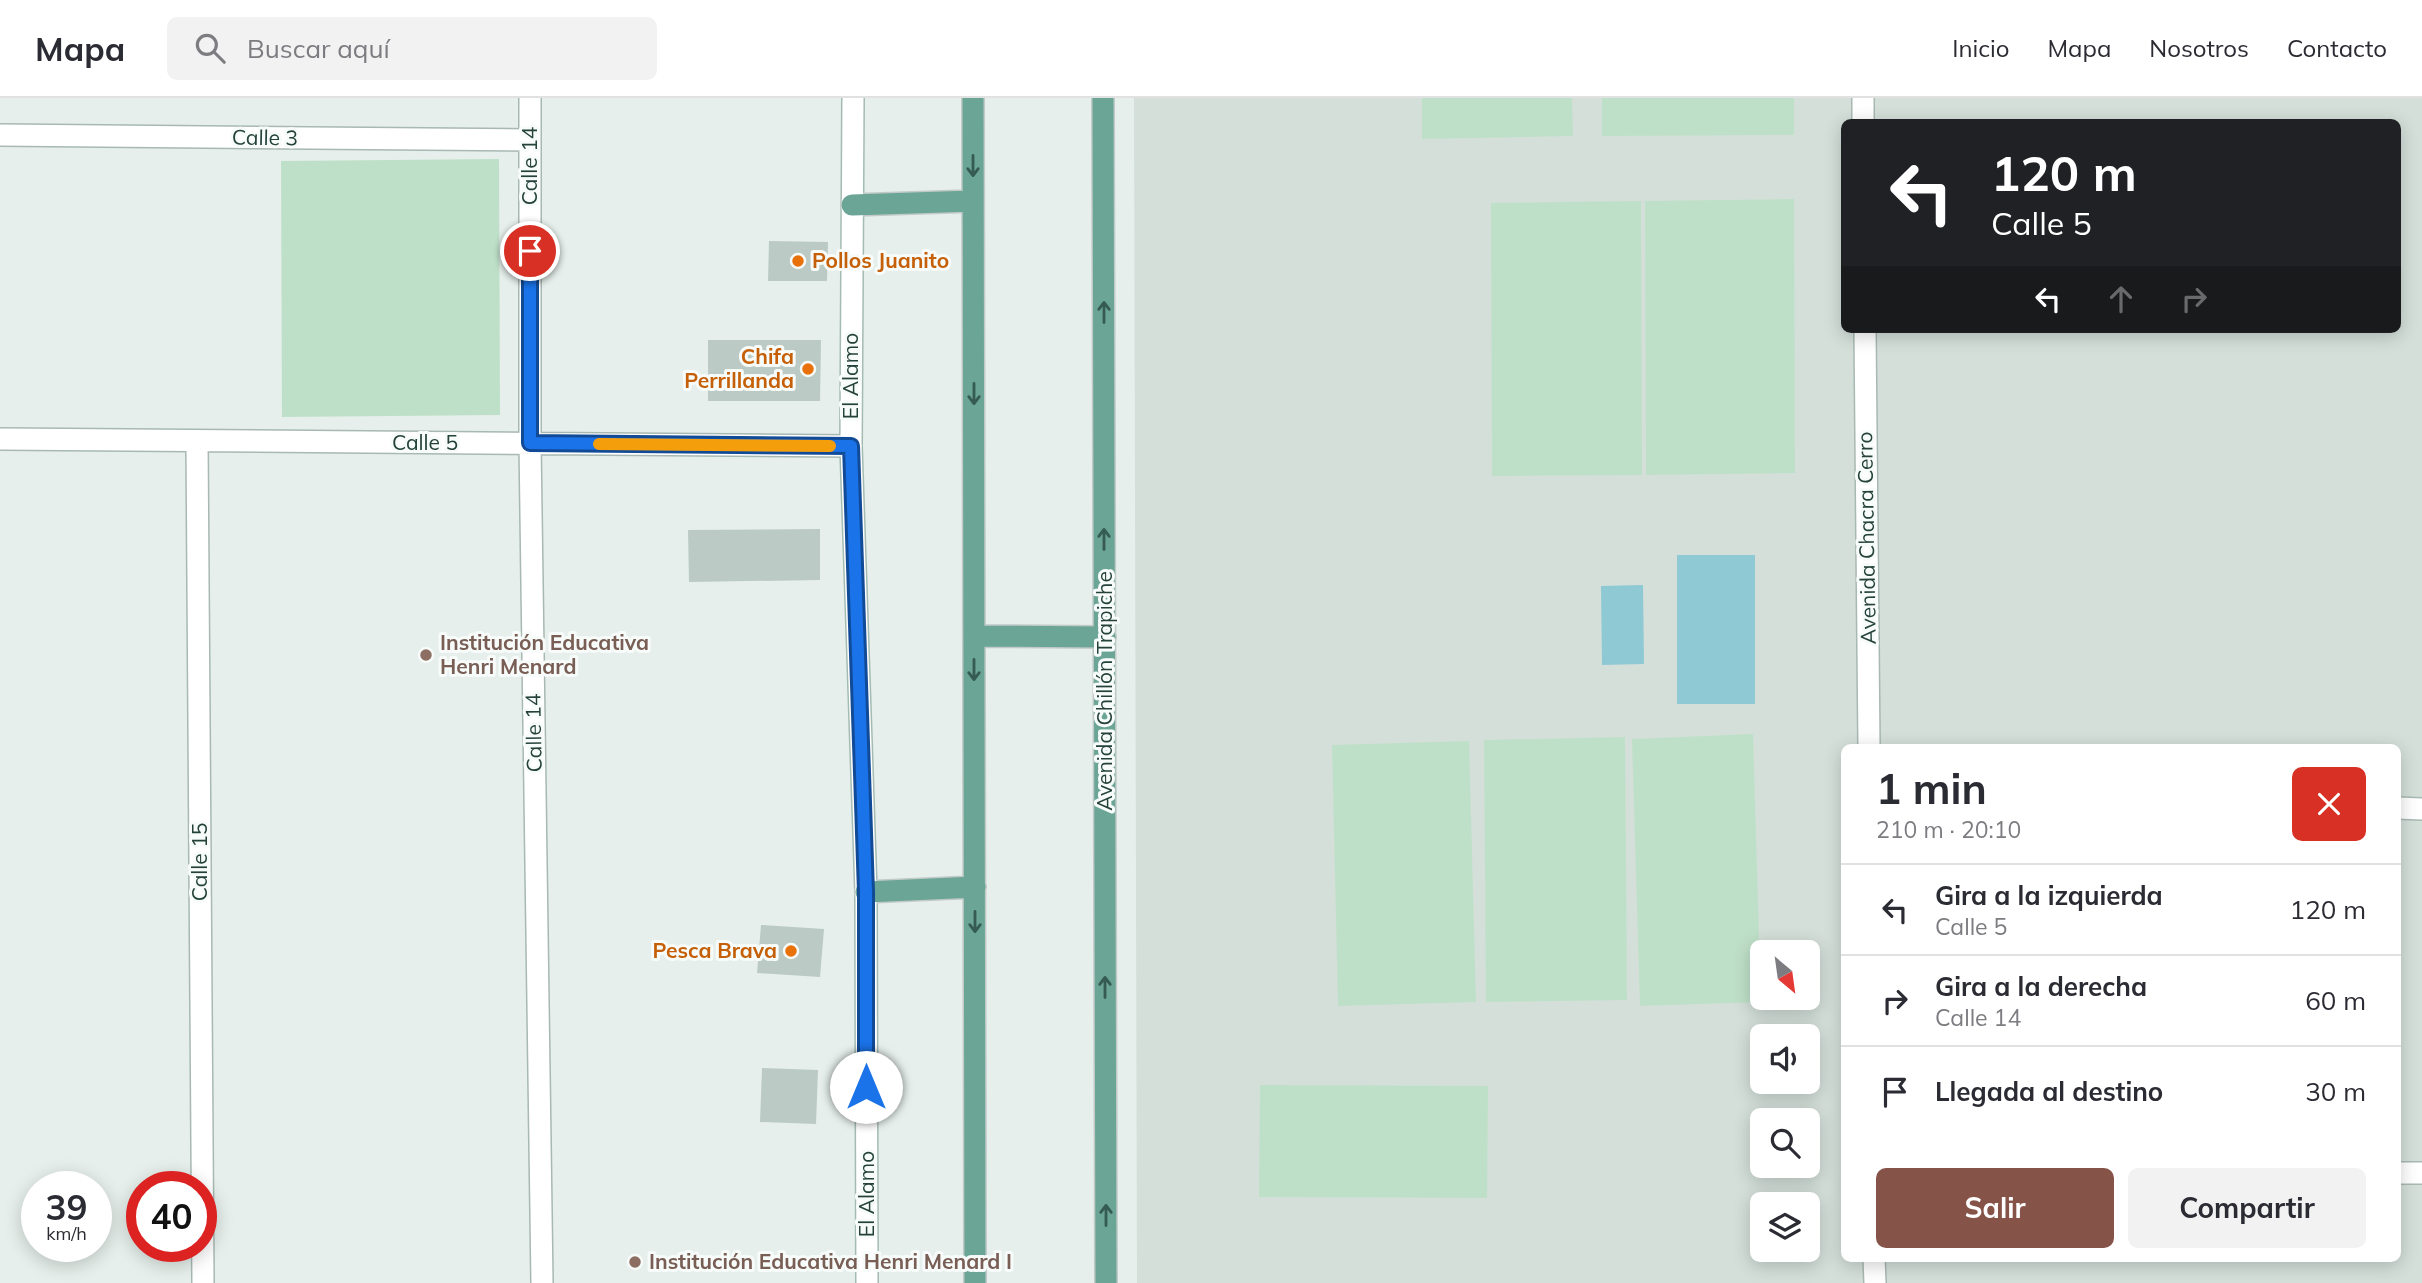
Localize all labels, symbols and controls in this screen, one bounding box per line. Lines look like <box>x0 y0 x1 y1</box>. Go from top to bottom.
search box <box>167 17 657 80</box>
text: Mapa <box>35 28 125 69</box>
icon: search <box>191 29 229 67</box>
text: Buscar aquí <box>247 32 390 65</box>
text: Inicio <box>1952 33 2009 63</box>
text: Mapa <box>2047 33 2111 63</box>
text: Nosotros <box>2149 33 2249 63</box>
text: Contacto <box>2287 33 2387 63</box>
street label: Calle 3 <box>232 123 298 151</box>
street label: Calle 14 <box>516 126 542 205</box>
text: 120 m <box>1991 142 2137 203</box>
icon: left <box>1876 147 1967 238</box>
one-way arrow <box>966 154 980 177</box>
text: Calle 5 <box>1991 203 2092 243</box>
pin <box>500 221 560 281</box>
icon: arrive <box>511 232 549 270</box>
place label: Pollos Juanito <box>812 247 949 273</box>
marker: Pollos Juanito <box>790 253 806 269</box>
icon: left <box>2029 280 2067 318</box>
icon: ahead <box>2102 280 2140 318</box>
icon: right <box>2175 280 2213 318</box>
one-way arrow <box>1097 301 1111 324</box>
street label: El Alamo <box>837 333 863 419</box>
place label: Chifa Perrillanda <box>684 343 794 393</box>
marker: Chifa Perrillanda <box>800 361 816 377</box>
one-way arrow <box>967 382 981 405</box>
street label: Calle 5 <box>392 429 458 455</box>
street label: Avenida Chacra Cerro <box>1851 431 1881 645</box>
one-way arrow <box>1097 528 1111 551</box>
street label: Avenida Chillón Trapiche <box>1091 571 1117 811</box>
place label: Institución Educativa Henri Menard <box>440 629 649 679</box>
marker: Institución Educativa Henri Menard <box>418 647 434 663</box>
one-way arrow <box>967 658 981 681</box>
street label: Calle 14 <box>519 693 547 773</box>
text: 1 min <box>1876 762 1987 815</box>
button: close <box>2292 767 2366 841</box>
text: 210 m · 20:10 <box>1876 815 2021 844</box>
street label: Calle 15 <box>186 823 212 901</box>
text: Gira a la izquierda <box>1935 879 2163 912</box>
icon: left <box>1876 891 1914 929</box>
text: 120 m <box>2290 893 2366 926</box>
one-way arrow <box>968 910 982 933</box>
text: Calle 5 <box>1935 912 2007 941</box>
place label: Pesca Brava <box>652 937 777 963</box>
north arrow <box>1750 940 1820 1010</box>
map controls <box>1750 940 1820 1262</box>
marker: Pesca Brava <box>783 943 799 959</box>
text: Gira a la derecha <box>1935 970 2147 1003</box>
one-way arrow <box>1099 976 1112 999</box>
icon: right <box>1876 982 1914 1020</box>
text: 60 m <box>2305 984 2366 1017</box>
text: Calle 14 <box>1935 1003 2021 1032</box>
button: sound <box>1750 1024 1820 1094</box>
position arrow <box>829 1050 903 1124</box>
icon: arrive <box>1876 1073 1914 1111</box>
text: Llegada al destino <box>1935 1075 2163 1108</box>
text: 30 m <box>2305 1075 2366 1108</box>
button: search <box>1750 1108 1820 1178</box>
street label: El Alamo <box>853 1151 879 1237</box>
button: Salir <box>1876 1168 2114 1248</box>
button: Compartir <box>2128 1168 2366 1248</box>
speed limit sign: 40 <box>126 1171 217 1262</box>
text: 39 <box>45 1185 88 1229</box>
button: layers <box>1750 1192 1820 1262</box>
one-way arrow <box>1099 1204 1113 1227</box>
text: km/h <box>46 1222 87 1245</box>
place label: Institución Educativa Henri Menard I <box>649 1248 1012 1274</box>
marker: Institución Educativa Henri Menard I <box>627 1254 643 1270</box>

